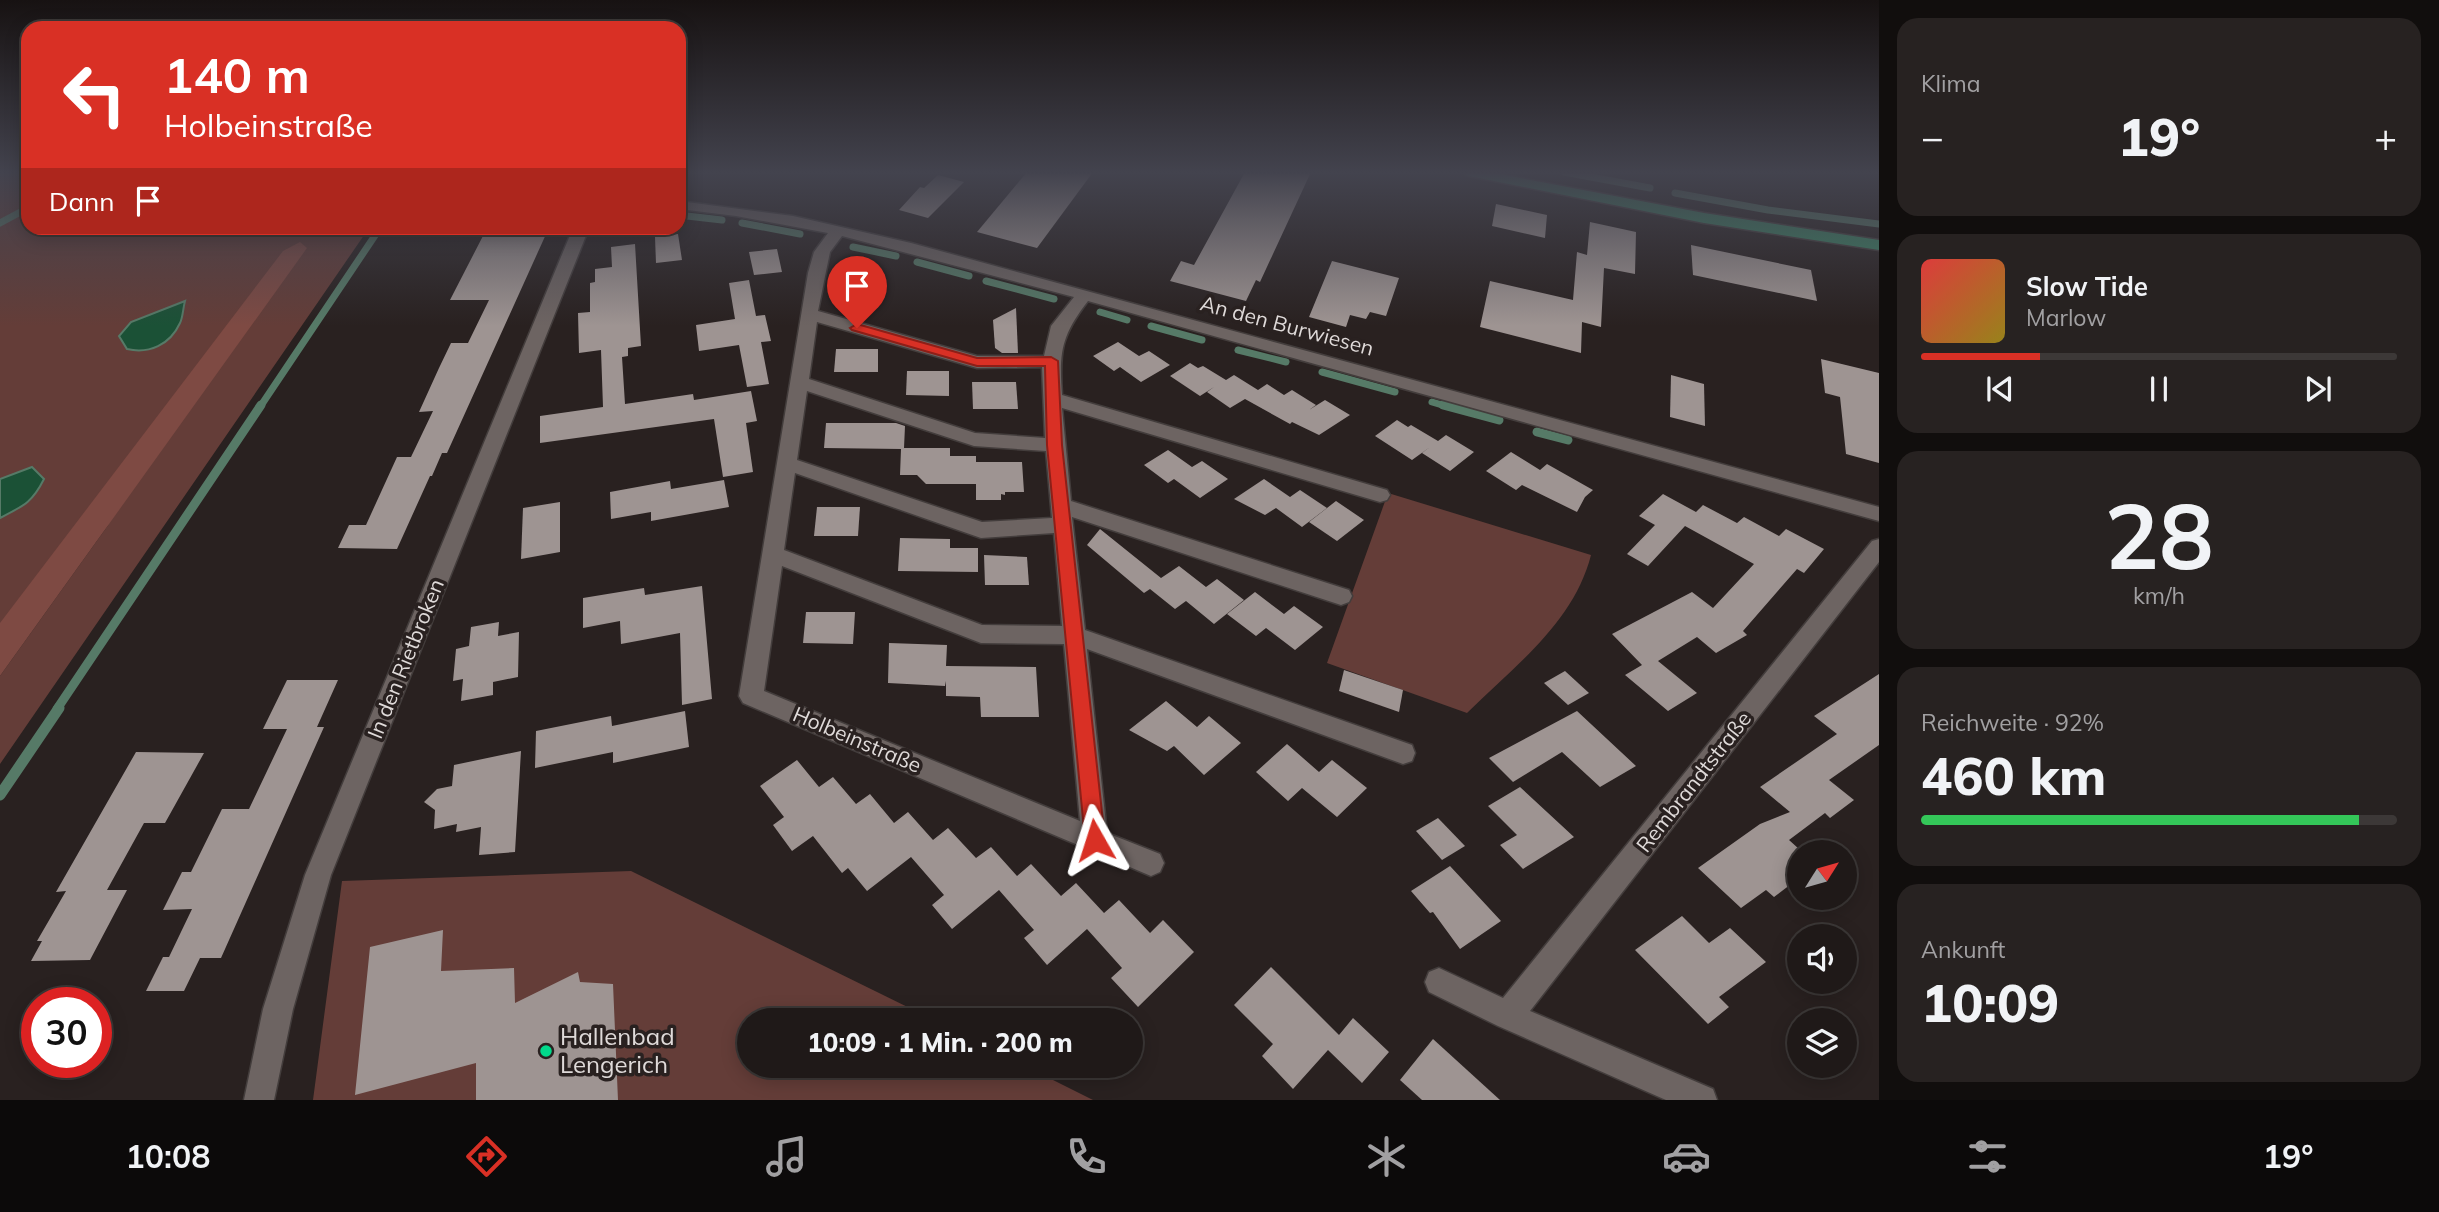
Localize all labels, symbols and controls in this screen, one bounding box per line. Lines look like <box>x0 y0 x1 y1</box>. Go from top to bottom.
text: 140 m <box>164 44 310 105</box>
icon: left <box>49 49 140 140</box>
text: Klima <box>1921 69 1981 98</box>
text: 19° <box>2118 104 2200 169</box>
text: Holbeinstraße <box>164 105 373 145</box>
text: − <box>1921 113 1944 161</box>
text: + <box>2374 113 2397 161</box>
icon: arrive <box>129 182 167 220</box>
text: Dann <box>49 185 115 218</box>
pin <box>827 256 887 328</box>
icon: arrive <box>838 267 876 305</box>
text: Slow Tide <box>2026 270 2148 303</box>
street label: An den Burwiesen <box>1198 289 1377 361</box>
text: Marlow <box>2026 303 2106 332</box>
icon: previous <box>1981 370 2019 408</box>
icon: pause <box>2140 370 2178 408</box>
icon: next <box>2299 370 2337 408</box>
text: 28 <box>2104 478 2214 592</box>
street label: In den Rietbroken <box>361 575 449 742</box>
text: km/h <box>2133 581 2185 610</box>
street label: Holbeinstraße <box>789 700 925 778</box>
street label: Rembrandtstraße <box>1630 706 1756 857</box>
text: Reichweite · 92% <box>1921 708 2104 737</box>
text: 460 km <box>1921 743 2106 808</box>
position arrow <box>1058 803 1132 877</box>
north arrow <box>1787 840 1857 910</box>
map controls <box>1787 840 1857 1078</box>
button: sound <box>1787 924 1857 994</box>
text: Ankunft <box>1921 935 2005 964</box>
text: 10:09 <box>1921 970 2059 1035</box>
speed limit sign: 30 <box>21 987 112 1078</box>
button: layers <box>1787 1008 1857 1078</box>
place label: Hallenbad Lengerich <box>560 1021 675 1079</box>
text: 10:09 · 1 Min. · 200 m <box>807 1026 1073 1059</box>
marker: Hallenbad Lengerich <box>538 1043 554 1059</box>
icon: directions <box>462 1132 511 1181</box>
icon: music <box>762 1132 811 1181</box>
icon: phone <box>1062 1132 1111 1181</box>
icon: climate <box>1362 1132 1411 1181</box>
icon: car <box>1662 1132 1711 1181</box>
icon: filters <box>1963 1132 2012 1181</box>
text: 10:08 <box>126 1136 210 1176</box>
text: 19° <box>2263 1136 2313 1176</box>

